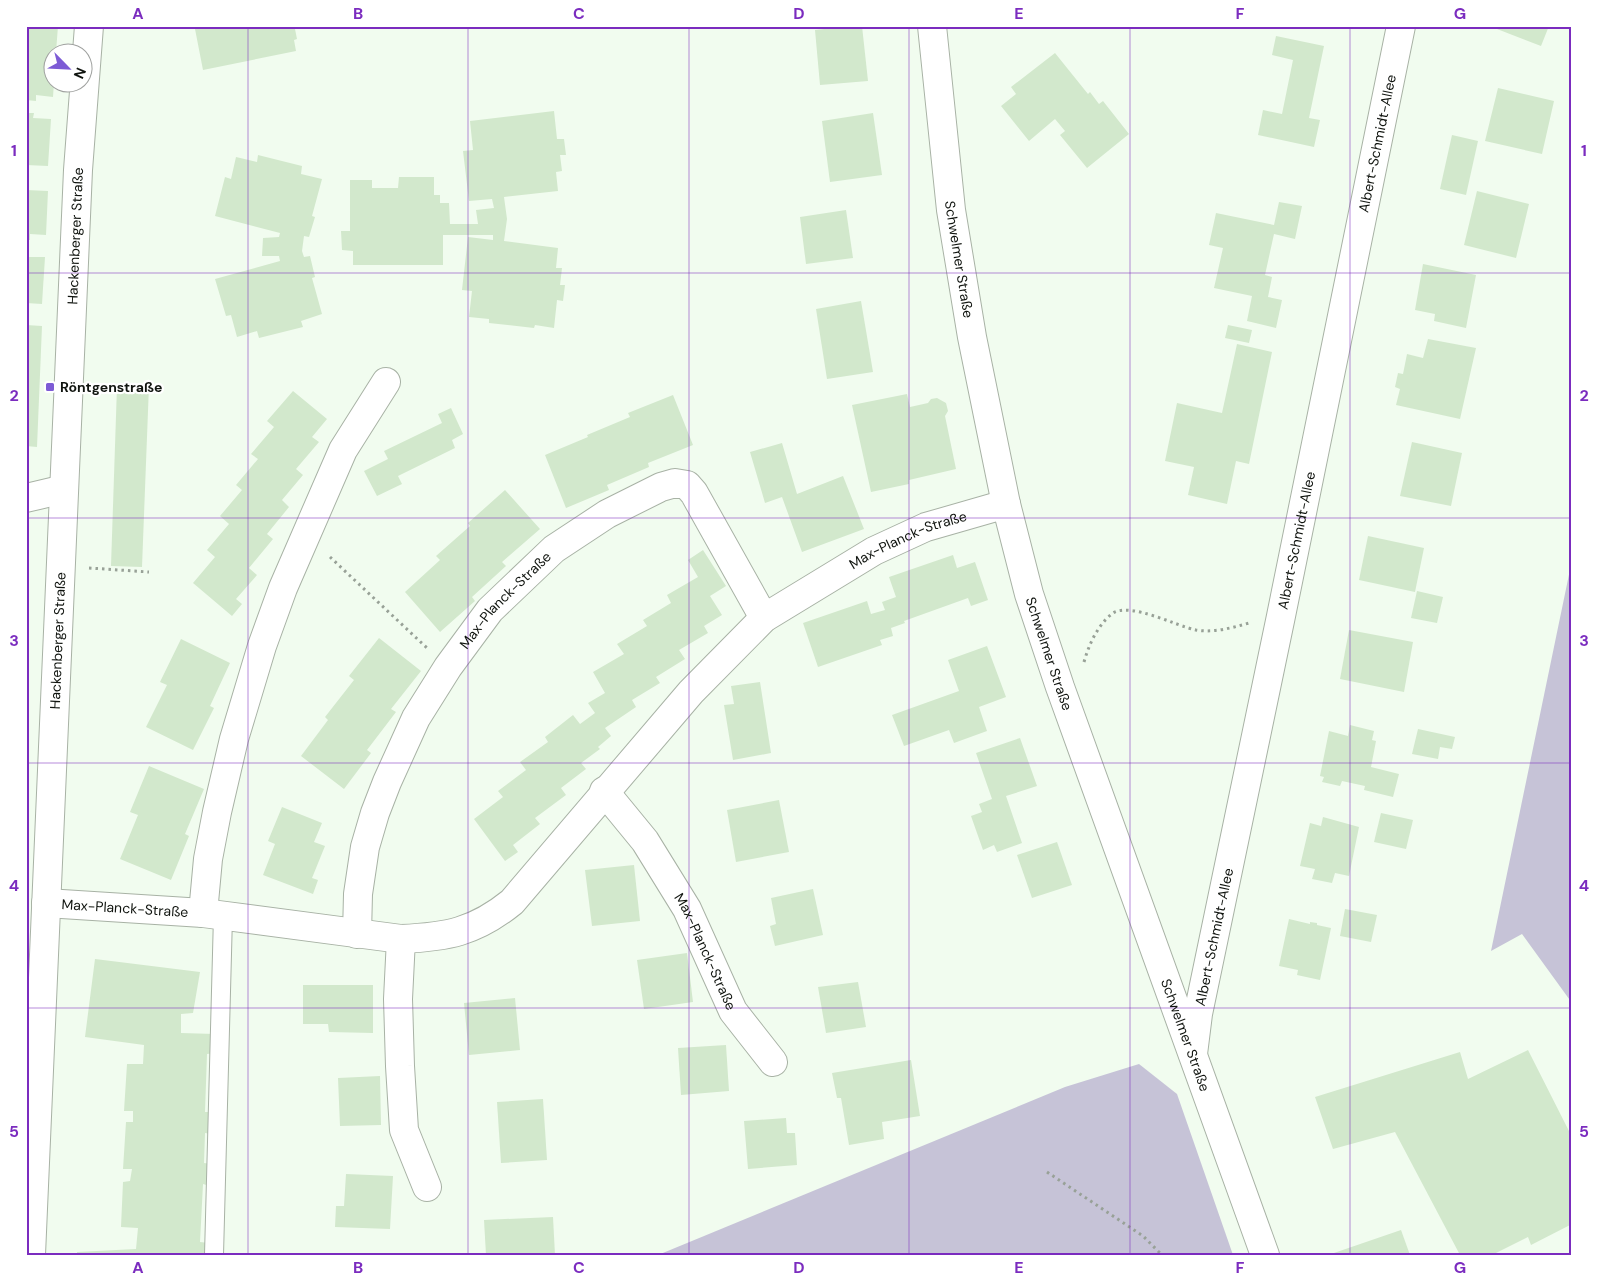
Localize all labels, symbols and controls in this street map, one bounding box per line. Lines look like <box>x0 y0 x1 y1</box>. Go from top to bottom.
text: A <box>132 3 144 24</box>
text: B <box>353 3 363 24</box>
text: C <box>573 3 585 24</box>
text: D <box>793 3 805 24</box>
text: E <box>1014 3 1024 24</box>
text: F <box>1236 3 1245 24</box>
text: G <box>1454 3 1466 24</box>
north arrow <box>42 42 92 92</box>
text: N <box>70 65 90 82</box>
street label: Albert-Schmidt-Allee <box>1354 73 1400 214</box>
text: 1 <box>11 140 17 161</box>
text: 1 <box>1581 140 1587 161</box>
street label: Hackenberger Straße <box>63 167 87 305</box>
street label: Schwelmer Straße <box>941 200 978 319</box>
place label: Röntgenstraße <box>60 378 162 396</box>
marker: Röntgenstraße <box>44 381 56 393</box>
text: 2 <box>9 385 19 406</box>
text: 2 <box>1579 385 1589 406</box>
street label: Albert-Schmidt-Allee <box>1274 470 1319 611</box>
street label: Max-Planck-Straße <box>846 507 969 573</box>
street label: Max-Planck-Straße <box>455 548 555 652</box>
street label: Hackenberger Straße <box>46 572 70 710</box>
street label: Schwelmer Straße <box>1022 595 1077 713</box>
text: 3 <box>9 630 19 651</box>
text: 3 <box>1579 630 1589 651</box>
street label: Albert-Schmidt-Allee <box>1191 866 1237 1008</box>
text: 4 <box>9 875 19 896</box>
text: 4 <box>1579 875 1589 896</box>
street label: Max-Planck-Straße <box>670 890 740 1013</box>
street label: Max-Planck-Straße <box>61 895 189 921</box>
street label: Schwelmer Straße <box>1157 976 1214 1094</box>
text: 5 <box>9 1121 19 1142</box>
text: 5 <box>1579 1121 1589 1142</box>
text: A <box>132 1257 144 1278</box>
text: B <box>353 1257 363 1278</box>
text: C <box>573 1257 585 1278</box>
text: D <box>793 1257 805 1278</box>
text: E <box>1014 1257 1024 1278</box>
text: F <box>1236 1257 1245 1278</box>
text: G <box>1454 1257 1466 1278</box>

